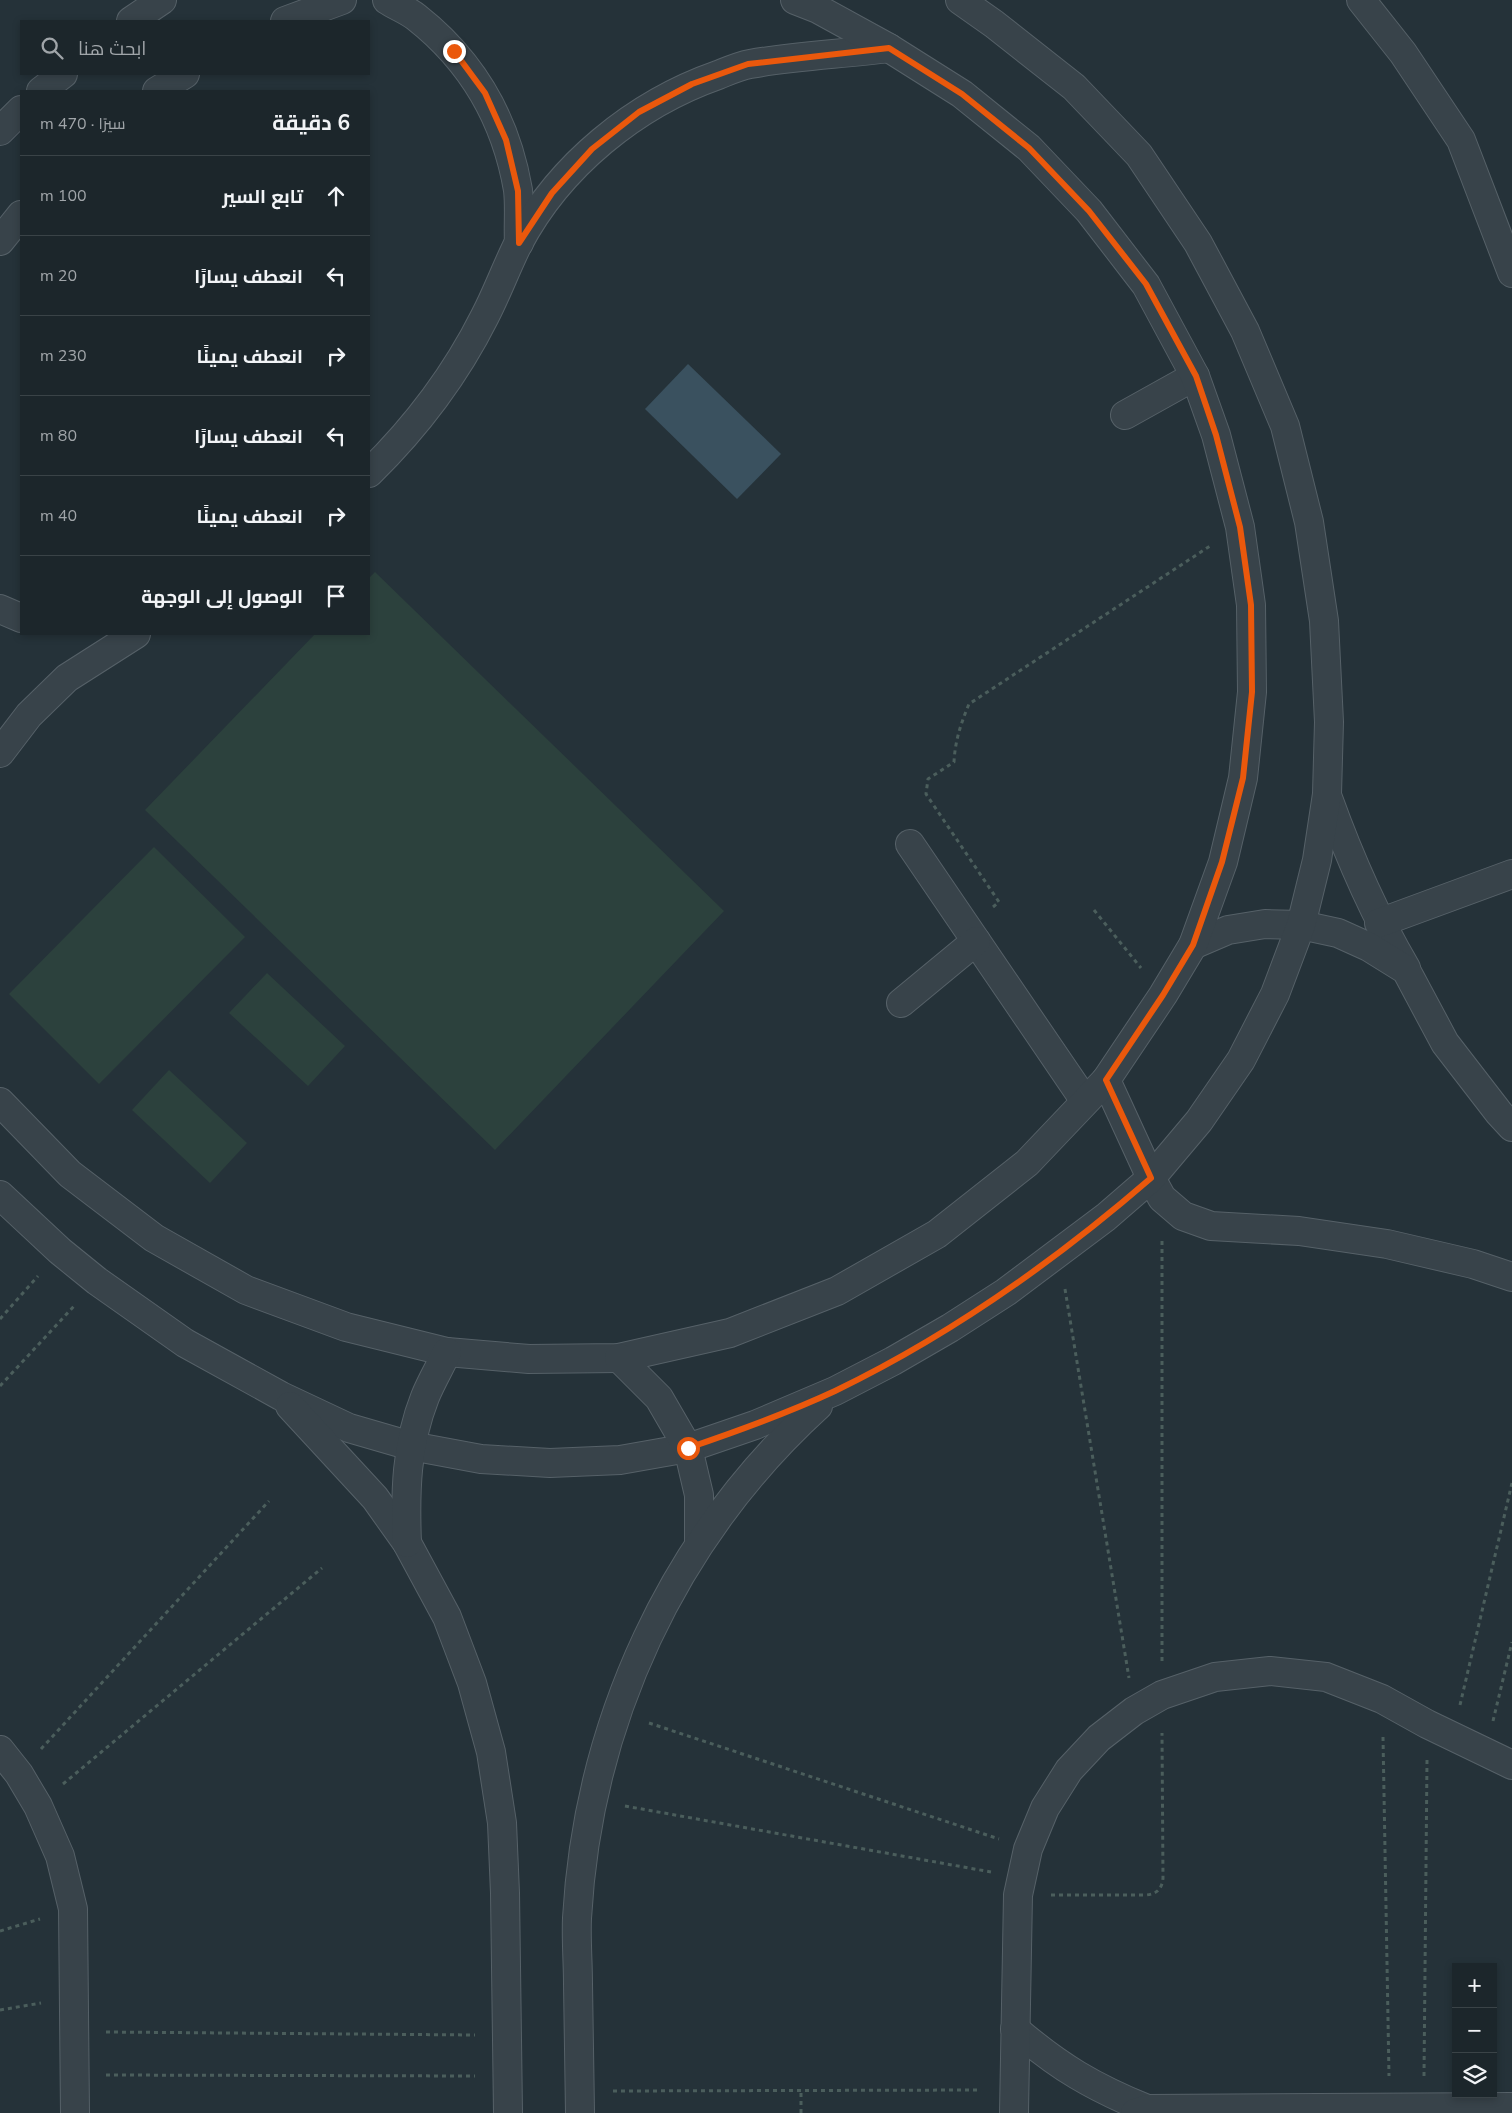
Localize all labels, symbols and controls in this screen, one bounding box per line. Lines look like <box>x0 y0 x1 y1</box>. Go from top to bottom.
search box <box>20 20 370 75</box>
icon: search <box>38 34 66 62</box>
text: ابحث هنا <box>78 36 146 62</box>
route end <box>443 40 466 63</box>
text: 6 دقيقة <box>272 109 350 137</box>
text: سيرًا · 470 m <box>40 113 126 135</box>
icon: ahead <box>322 182 350 210</box>
text: تابع السير <box>222 184 303 210</box>
text: 100 m <box>40 185 87 207</box>
icon: left <box>322 262 350 290</box>
text: انعطف يسارًا <box>194 264 303 290</box>
text: 20 m <box>40 265 77 287</box>
icon: right <box>322 342 350 370</box>
text: انعطف يمينًا <box>197 344 303 370</box>
text: 230 m <box>40 345 87 367</box>
icon: left <box>322 422 350 450</box>
text: انعطف يسارًا <box>194 424 303 450</box>
text: 80 m <box>40 425 77 447</box>
icon: right <box>322 502 350 530</box>
text: انعطف يمينًا <box>197 504 303 530</box>
text: 40 m <box>40 505 77 527</box>
icon: arrive <box>322 582 350 610</box>
text: الوصول إلى الوجهة <box>141 584 303 610</box>
route start <box>677 1437 700 1460</box>
map controls <box>1452 1963 1497 2098</box>
button: + <box>1452 1963 1497 2008</box>
button: − <box>1452 2008 1497 2053</box>
button: layers <box>1452 2053 1497 2098</box>

